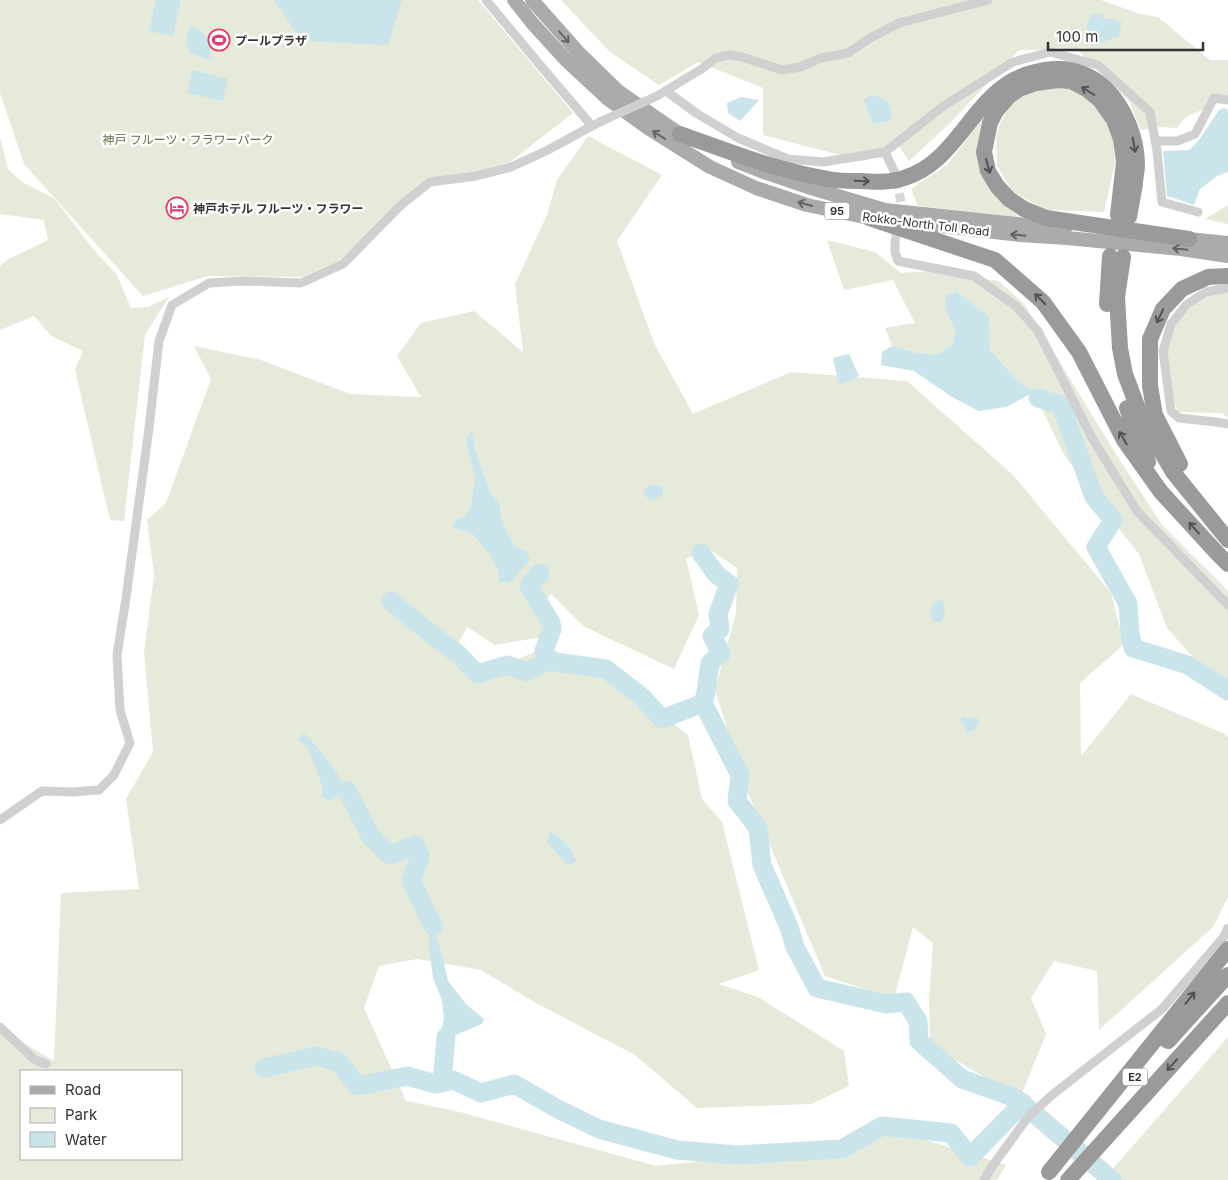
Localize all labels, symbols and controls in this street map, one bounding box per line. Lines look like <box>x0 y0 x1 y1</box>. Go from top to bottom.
scale bar <box>1048 20 1203 52</box>
text: 100 m <box>1056 27 1098 46</box>
sports icon: プールプラザ <box>207 28 231 52</box>
one-way arrow <box>558 30 569 43</box>
place label: プールプラザ <box>235 33 307 48</box>
one-way arrow <box>1081 86 1095 96</box>
one-way arrow <box>653 130 667 140</box>
park label: 神戸 フルーツ・フラワーパーク <box>102 132 274 147</box>
one-way arrow <box>1130 136 1140 152</box>
one-way arrow <box>983 158 993 174</box>
one-way arrow <box>853 177 869 186</box>
hotel icon: 神戸ホテル フルーツ・フラワー <box>165 196 189 220</box>
one-way arrow <box>798 199 814 209</box>
place label: 神戸ホテル フルーツ・フラワー <box>193 201 364 216</box>
road number: 95 <box>824 202 850 220</box>
street label: Rokko-North Toll Road <box>862 209 990 239</box>
one-way arrow <box>1010 230 1026 239</box>
one-way arrow <box>1172 244 1188 254</box>
one-way arrow <box>1033 293 1046 305</box>
one-way arrow <box>1155 308 1165 323</box>
one-way arrow <box>1118 431 1128 445</box>
one-way arrow <box>1189 522 1200 535</box>
one-way arrow <box>1184 992 1195 1005</box>
one-way arrow <box>1166 1058 1178 1071</box>
road number: E2 <box>1122 1068 1148 1086</box>
legend <box>20 1070 182 1160</box>
text: Road <box>65 1080 101 1099</box>
text: Park <box>65 1105 98 1124</box>
text: Water <box>65 1130 107 1149</box>

